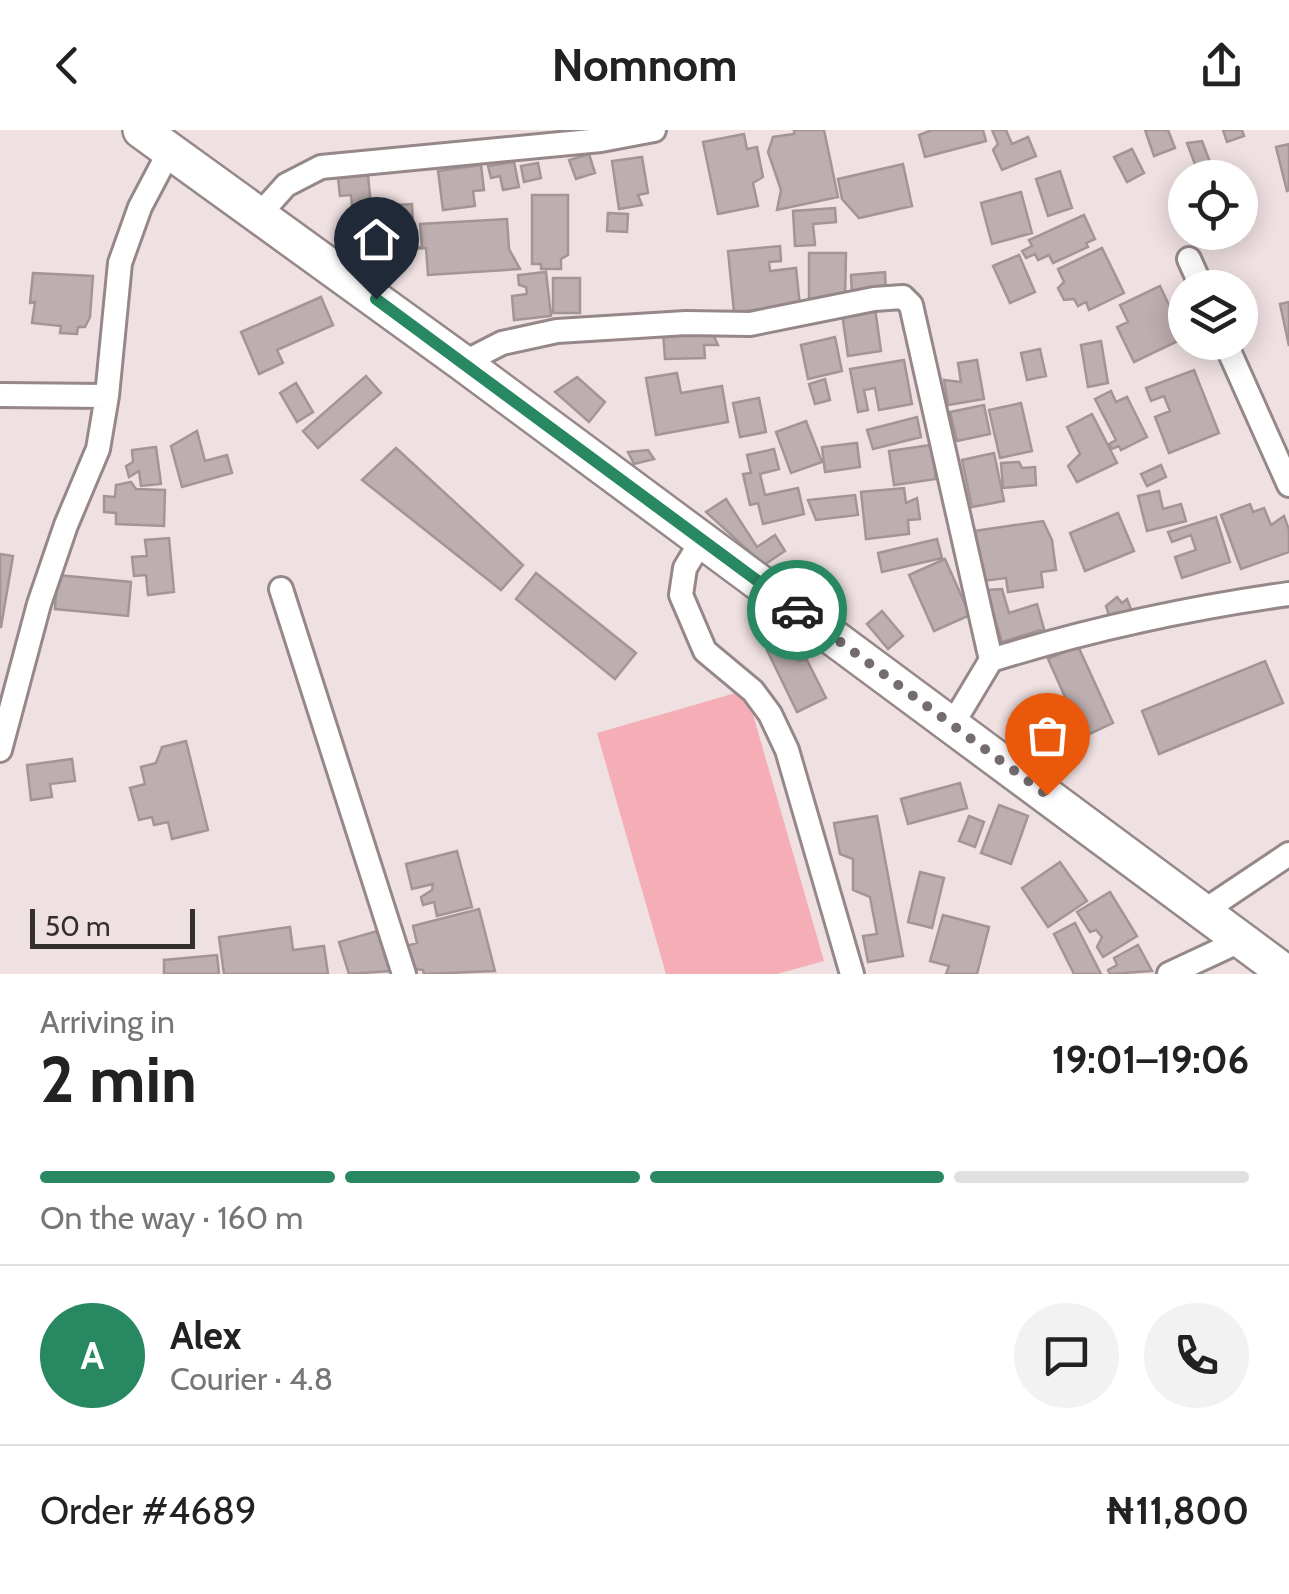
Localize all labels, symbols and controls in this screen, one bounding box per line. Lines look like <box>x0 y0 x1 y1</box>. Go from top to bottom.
icon: back <box>40 38 95 93</box>
text: Nomnom <box>552 38 737 92</box>
icon: share <box>1194 38 1249 93</box>
map controls <box>1168 160 1258 360</box>
button: locate <box>1168 160 1258 250</box>
pin <box>334 197 419 300</box>
icon: home <box>349 212 404 267</box>
button: layers <box>1168 270 1258 360</box>
courier <box>747 560 847 660</box>
icon: car <box>770 583 825 638</box>
pin <box>1005 693 1090 796</box>
icon: bag <box>1020 708 1075 763</box>
scale bar <box>30 904 195 948</box>
text: 50 m <box>45 909 111 943</box>
text: Arriving in <box>40 1002 175 1041</box>
text: 19:01–19:06 <box>1052 1036 1249 1083</box>
text: 2 min <box>40 1039 197 1118</box>
text: On the way · 160 m <box>40 1198 303 1237</box>
button: chat <box>1014 1303 1119 1408</box>
button: phone <box>1144 1303 1249 1408</box>
text: Alex <box>170 1312 241 1359</box>
text: A <box>81 1332 104 1379</box>
text: Courier · 4.8 <box>170 1359 333 1398</box>
text: Order #4689 <box>40 1487 257 1534</box>
text: ₦11,800 <box>1105 1487 1249 1534</box>

